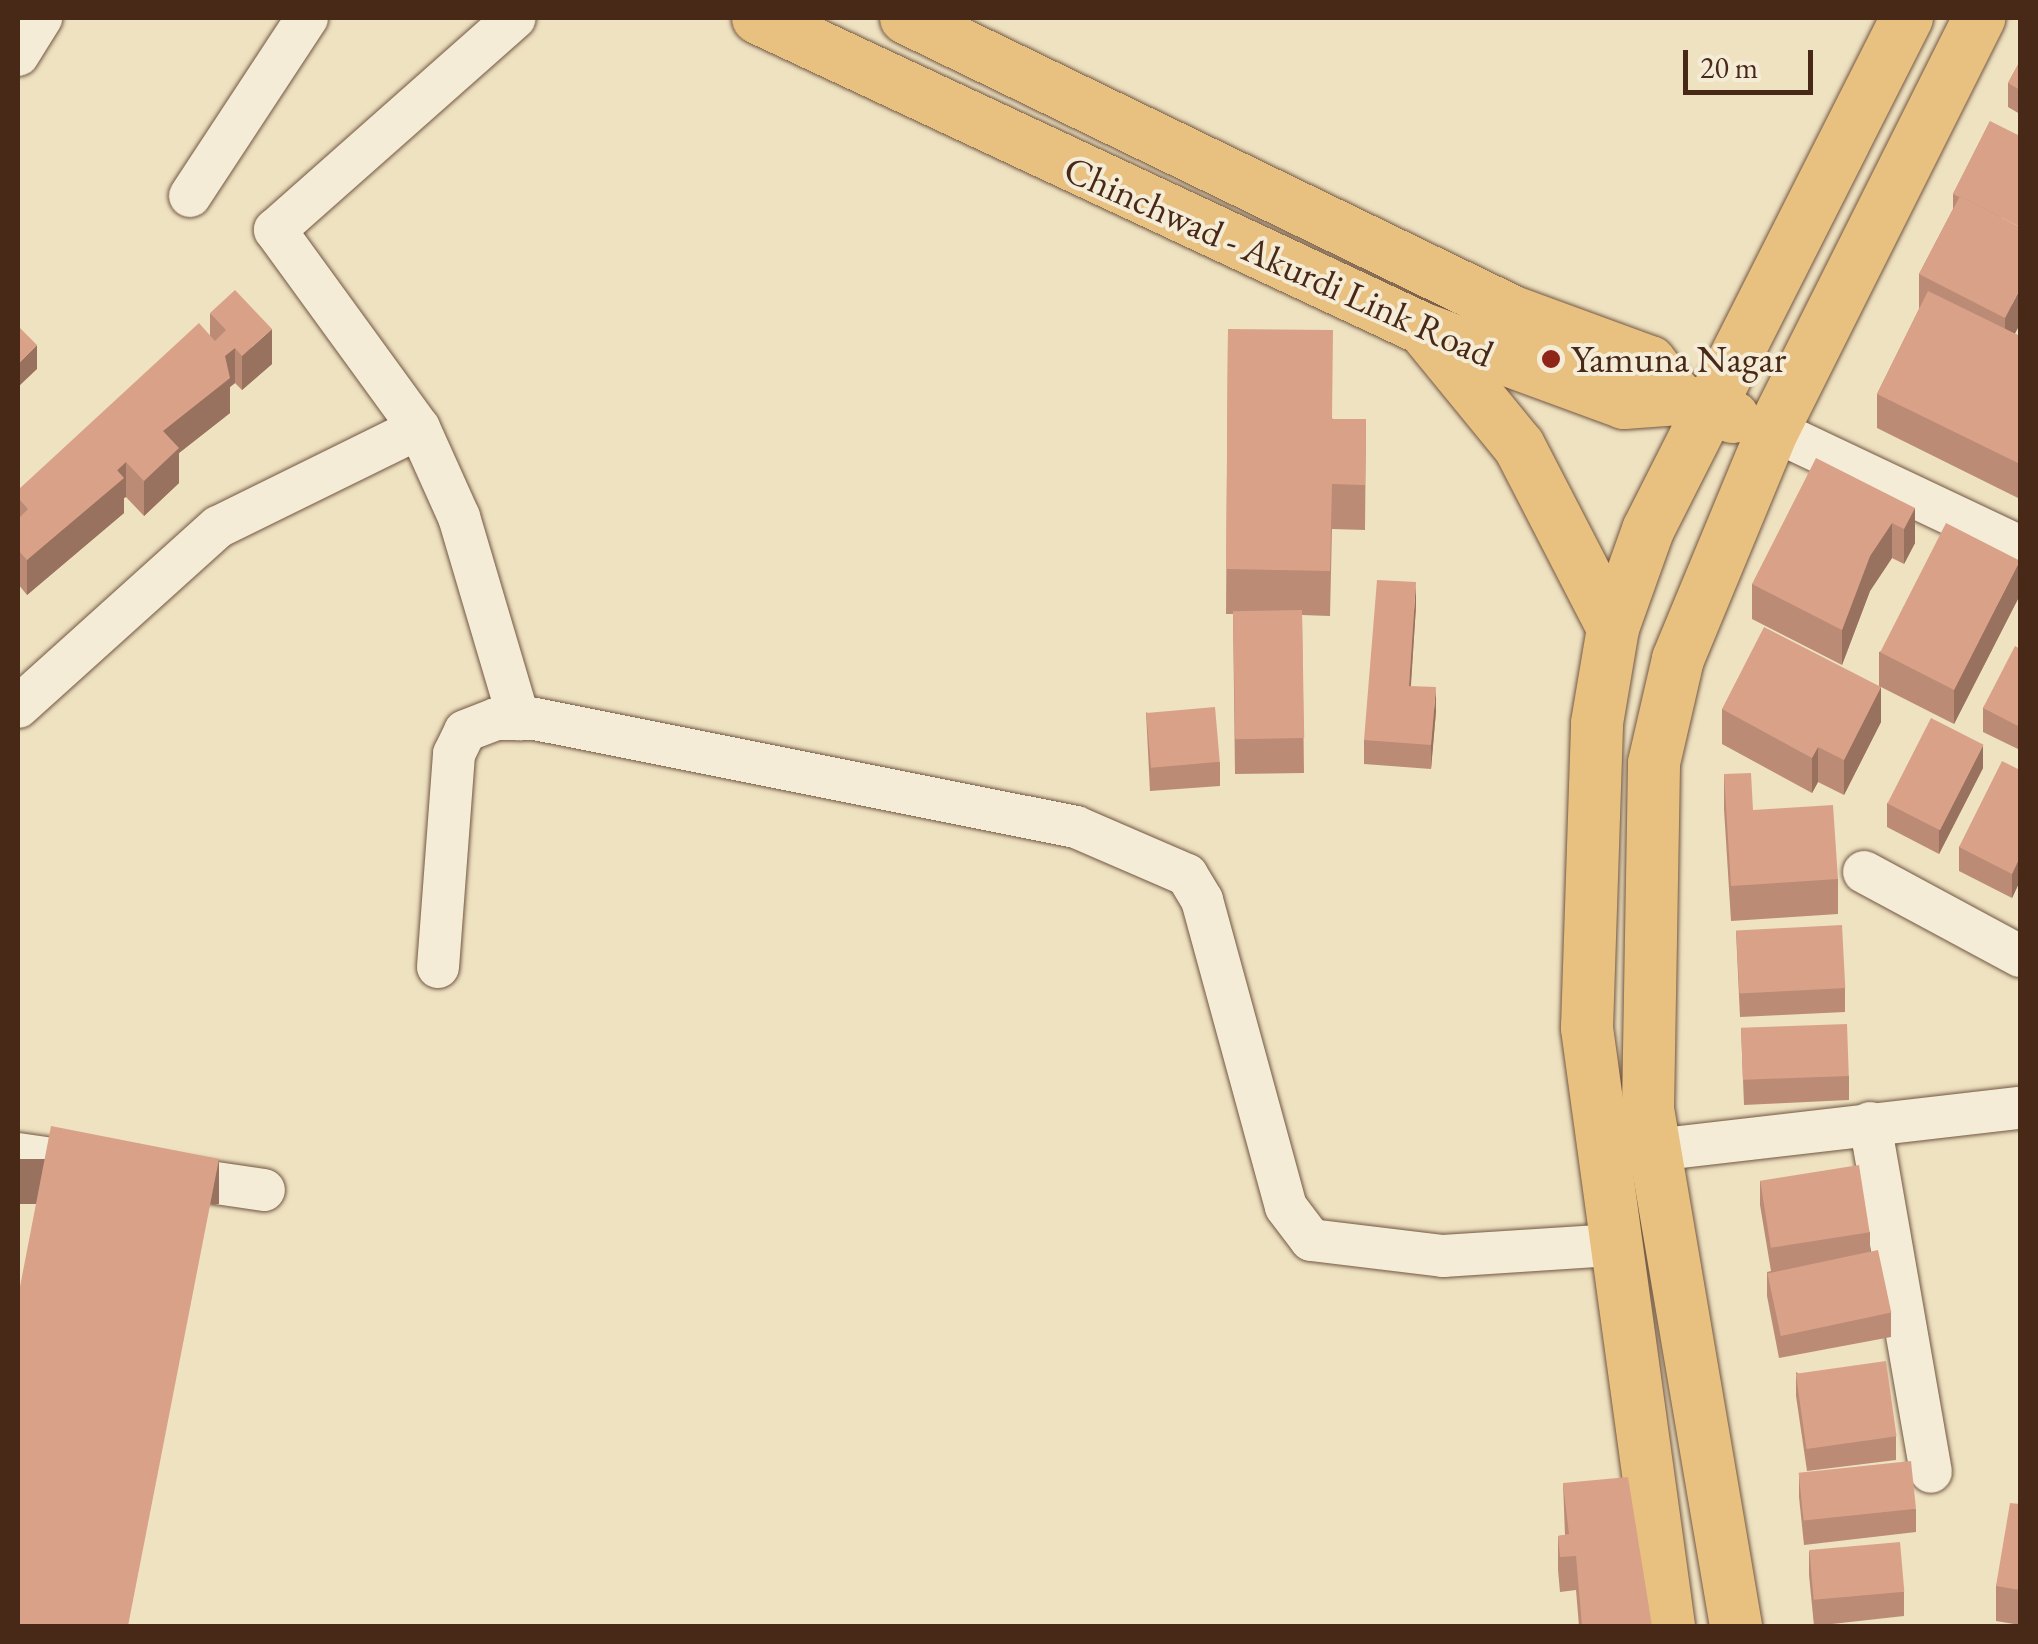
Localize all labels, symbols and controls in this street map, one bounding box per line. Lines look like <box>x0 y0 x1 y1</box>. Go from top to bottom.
scale bar <box>1688 30 1818 92</box>
text: 20 m <box>1700 48 1758 87</box>
street label: Chinchwad - Akurdi Link Road <box>1057 146 1501 376</box>
place label: Yamuna Nagar <box>1571 336 1786 382</box>
marker: Yamuna Nagar <box>1540 348 1562 370</box>

